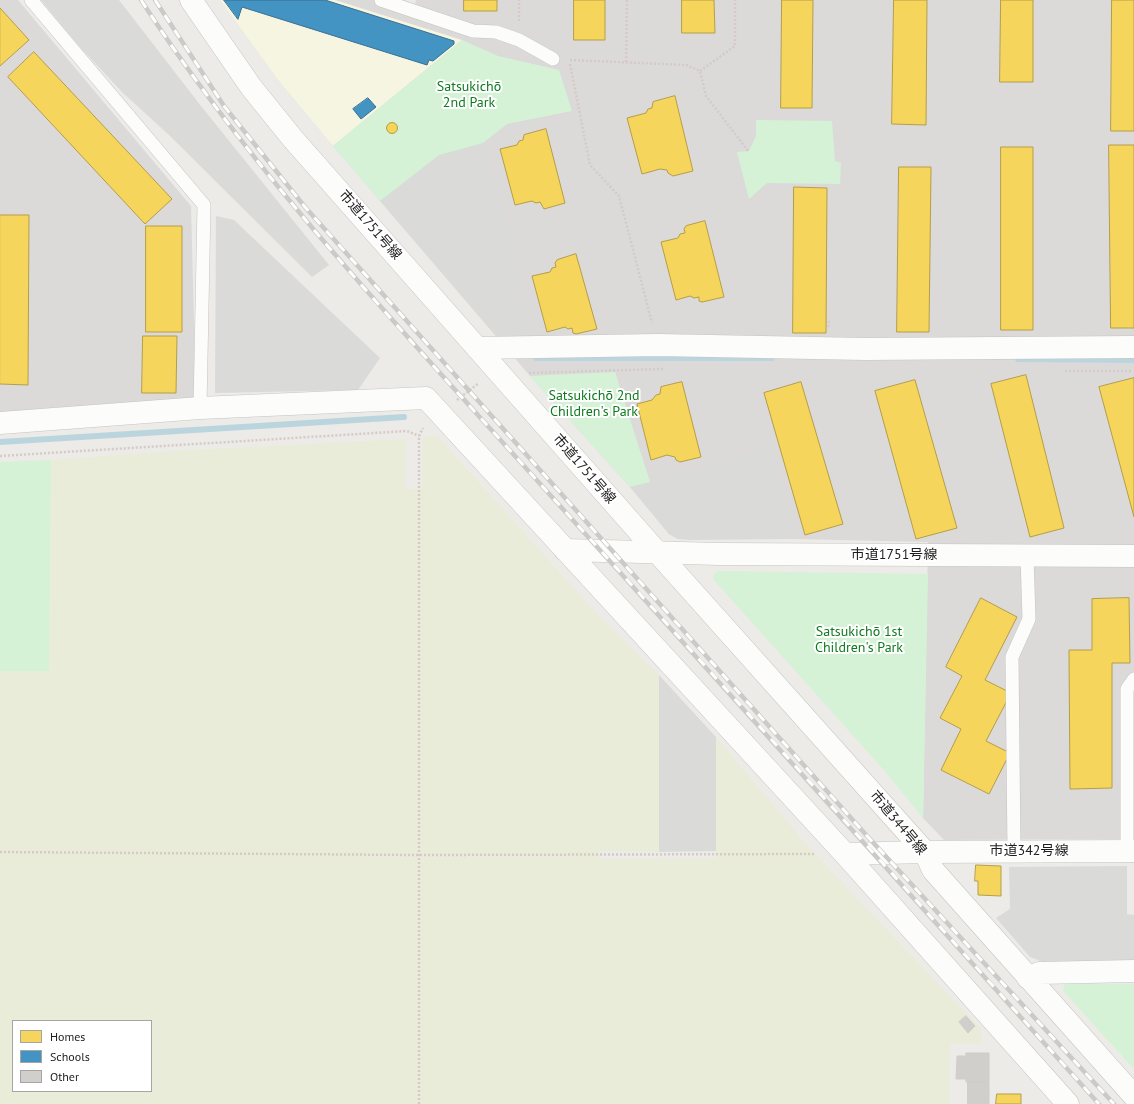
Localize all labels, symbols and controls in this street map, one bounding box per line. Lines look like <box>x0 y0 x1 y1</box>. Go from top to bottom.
park label: Satsukichō 2nd Park <box>437 79 501 112</box>
street label: 市道1751号線 <box>335 187 405 263</box>
park label: Satsukichō 2nd Children's Park <box>548 388 640 420</box>
street label: 市道1751号線 <box>549 431 619 507</box>
street label: 市道1751号線 <box>851 547 937 563</box>
park label: Satsukichō 1st Children's Park <box>815 624 903 656</box>
street label: 市道344号線 <box>866 787 930 859</box>
street label: 市道342号線 <box>990 843 1068 859</box>
legend <box>12 1020 152 1092</box>
text: Homes <box>50 1029 85 1044</box>
text: Schools <box>50 1049 90 1064</box>
text: Other <box>50 1069 79 1084</box>

